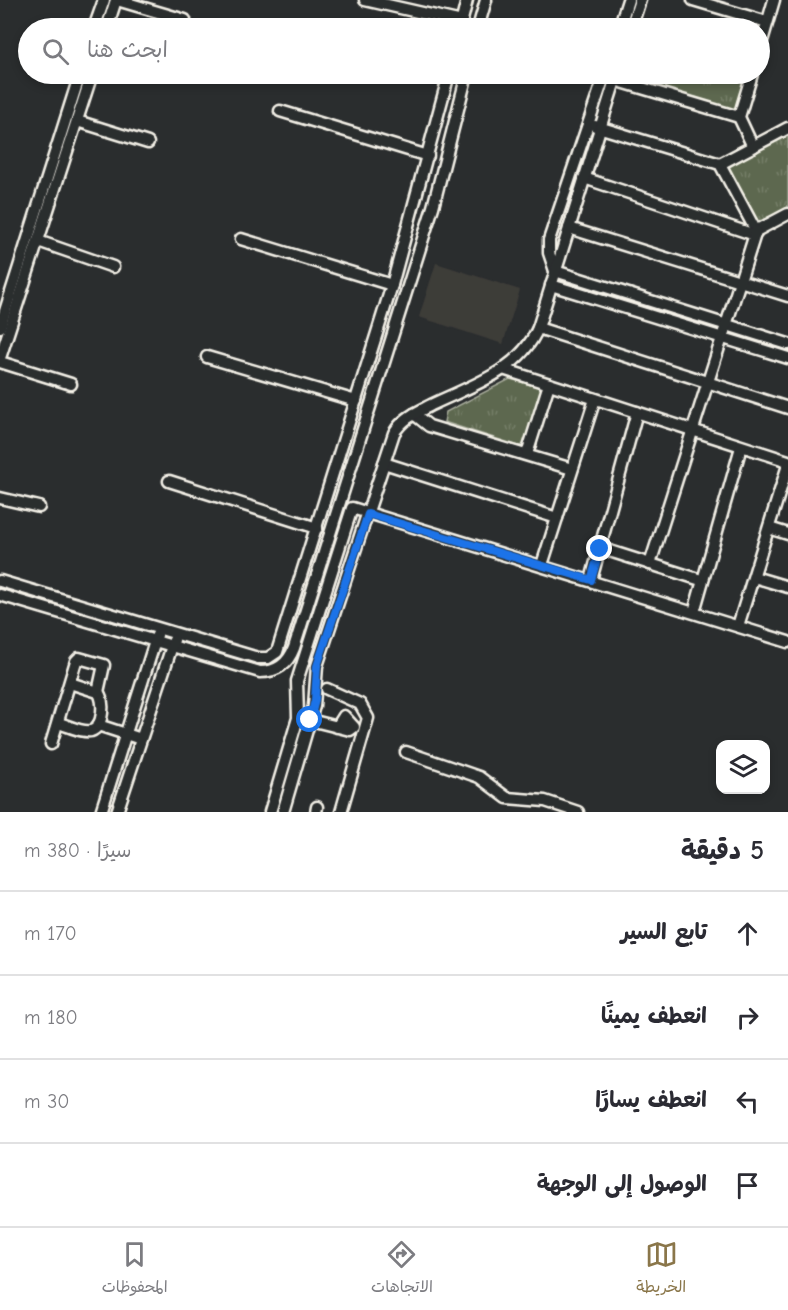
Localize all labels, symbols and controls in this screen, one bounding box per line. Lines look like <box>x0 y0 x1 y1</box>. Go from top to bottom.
search box <box>18 18 770 84</box>
icon: search <box>39 35 72 68</box>
text: ابحث هنا <box>87 37 168 63</box>
route end <box>586 535 612 561</box>
route start <box>296 706 322 732</box>
map controls <box>716 740 770 794</box>
button: layers <box>716 740 770 794</box>
text: 5 دقيقة <box>681 836 764 866</box>
text: سيرًا · 380 m <box>24 839 132 862</box>
icon: ahead <box>731 917 764 950</box>
text: تابع السير <box>621 919 707 945</box>
text: 170 m <box>24 922 77 945</box>
icon: right <box>731 1001 764 1034</box>
text: انعطف يمينًا <box>601 1003 707 1029</box>
text: 180 m <box>24 1006 78 1029</box>
icon: left <box>731 1085 764 1118</box>
text: انعطف يسارًا <box>595 1087 707 1113</box>
text: 30 m <box>24 1090 70 1113</box>
icon: arrive <box>731 1169 764 1202</box>
text: الوصول إلى الوجهة <box>537 1171 707 1197</box>
tab: المحفوظات <box>102 1238 168 1301</box>
tab: الاتجاهات <box>371 1238 433 1301</box>
tab: الخريطة <box>636 1238 686 1301</box>

